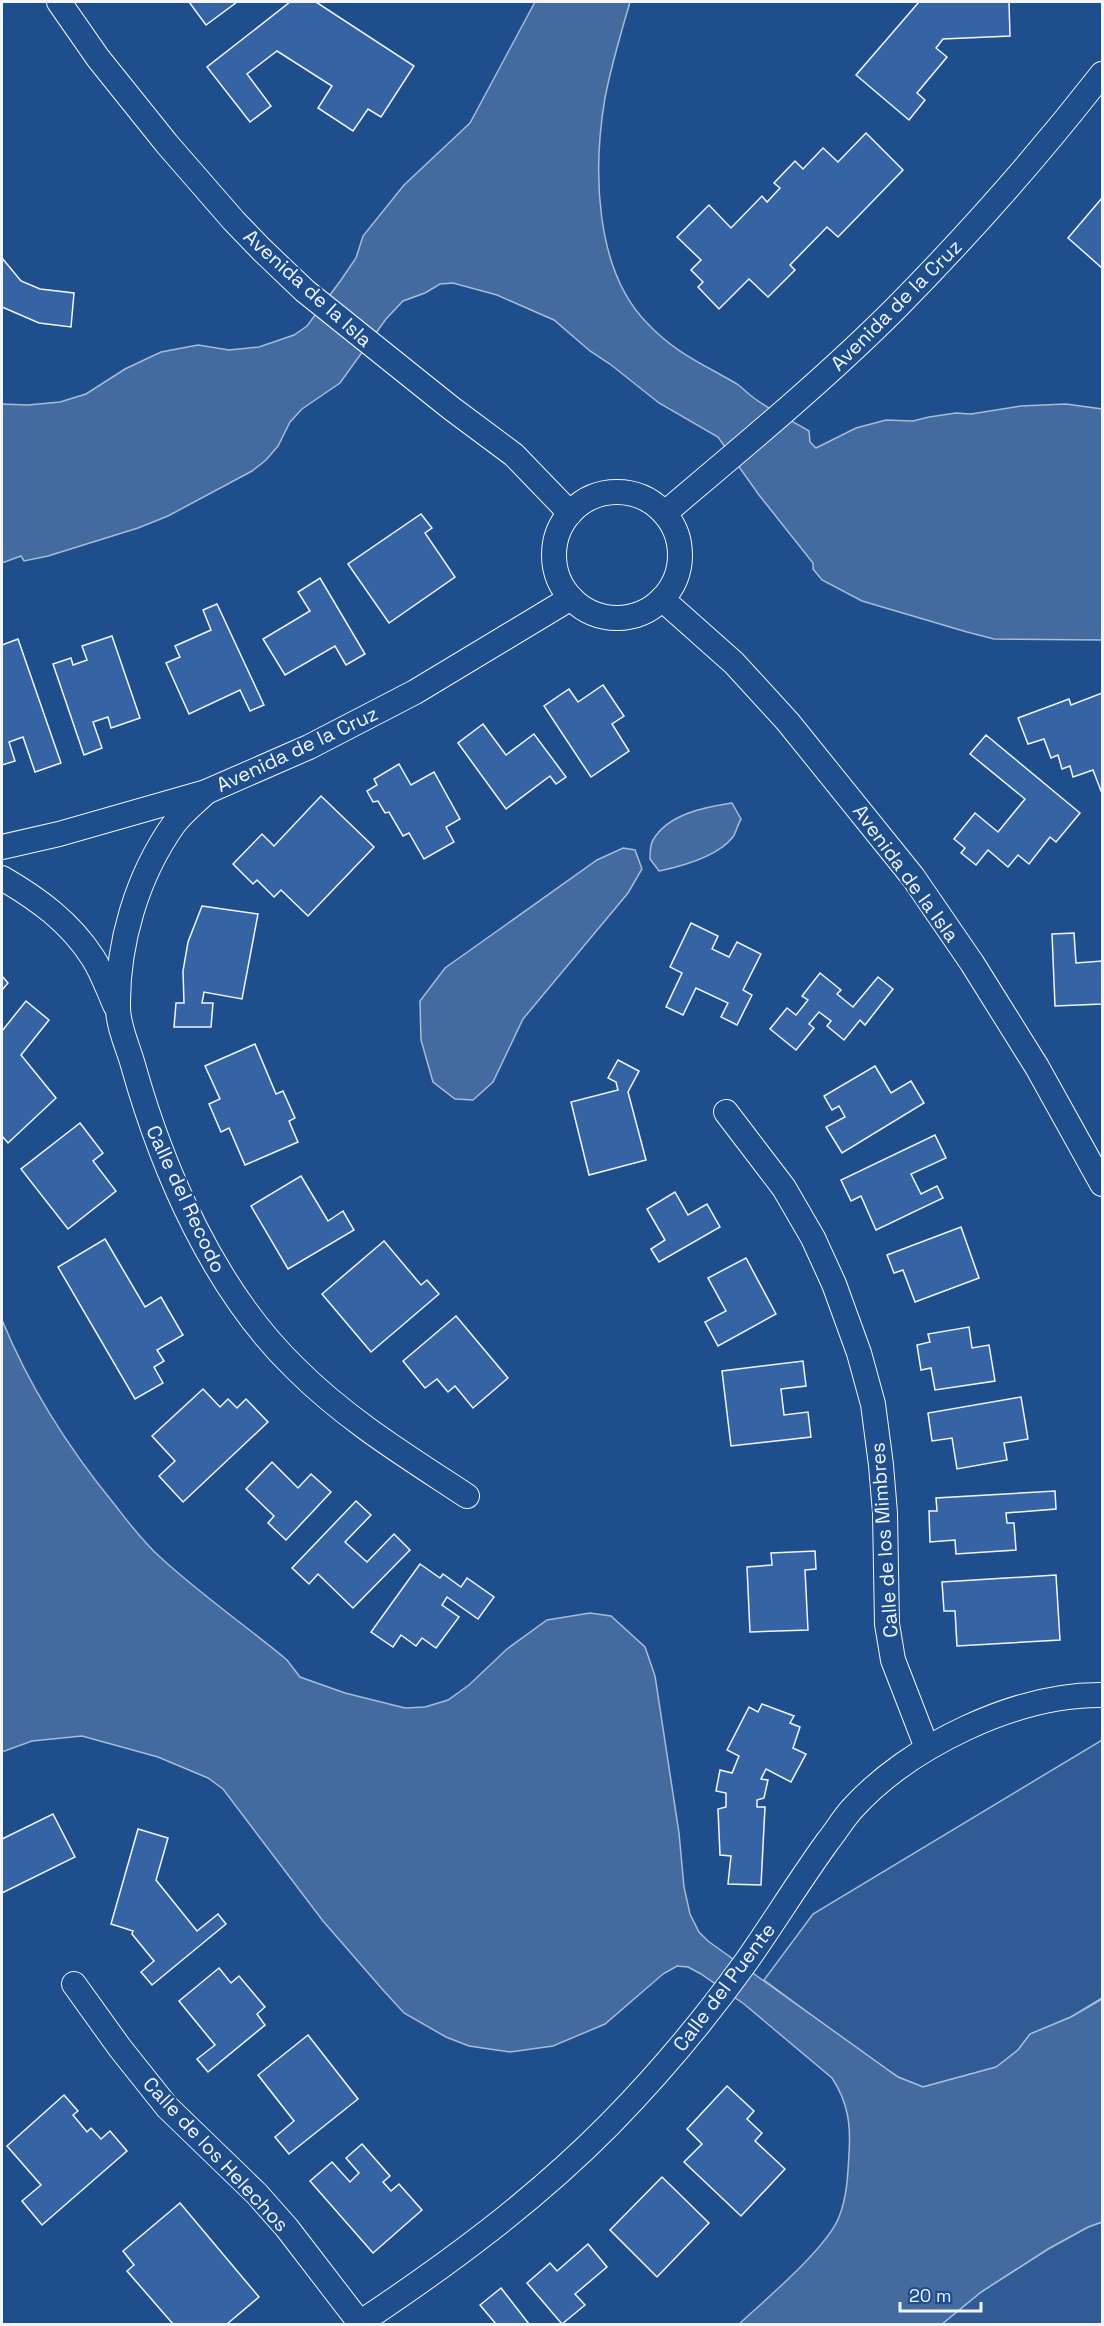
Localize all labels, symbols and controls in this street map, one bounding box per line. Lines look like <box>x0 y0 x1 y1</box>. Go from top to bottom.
street label: Avenida de la Isla <box>238 223 378 353</box>
street label: Avenida de la Cruz <box>825 234 967 376</box>
street label: Avenida de la Cruz <box>212 700 382 798</box>
street label: Avenida de la Isla <box>847 799 965 947</box>
street label: Calle del Recodo <box>140 1121 232 1277</box>
street label: Calle de los Mimbres <box>864 1441 904 1639</box>
street label: Calle del Puente <box>667 1917 781 2057</box>
street label: Calle de los Helechos <box>137 2071 295 2237</box>
scale bar <box>900 2275 981 2313</box>
text: 20 m <box>909 2284 952 2307</box>

